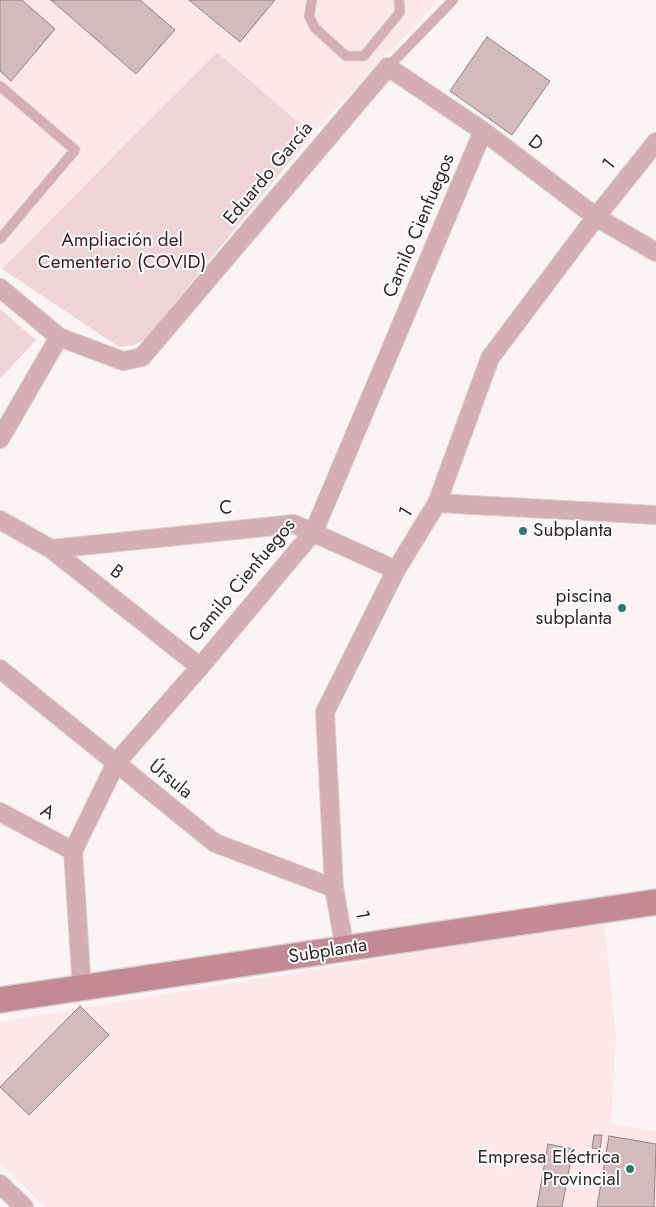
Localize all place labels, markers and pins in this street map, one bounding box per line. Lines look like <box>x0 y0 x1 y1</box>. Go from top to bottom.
place label: Subplanta <box>533 520 612 542</box>
marker: Subplanta <box>517 525 529 537</box>
place label: piscina subplanta <box>536 586 612 630</box>
marker: piscina subplanta <box>616 602 628 614</box>
place label: Empresa Eléctrica Provincial <box>477 1147 620 1191</box>
marker: Empresa Eléctrica Provincial <box>624 1163 636 1175</box>

